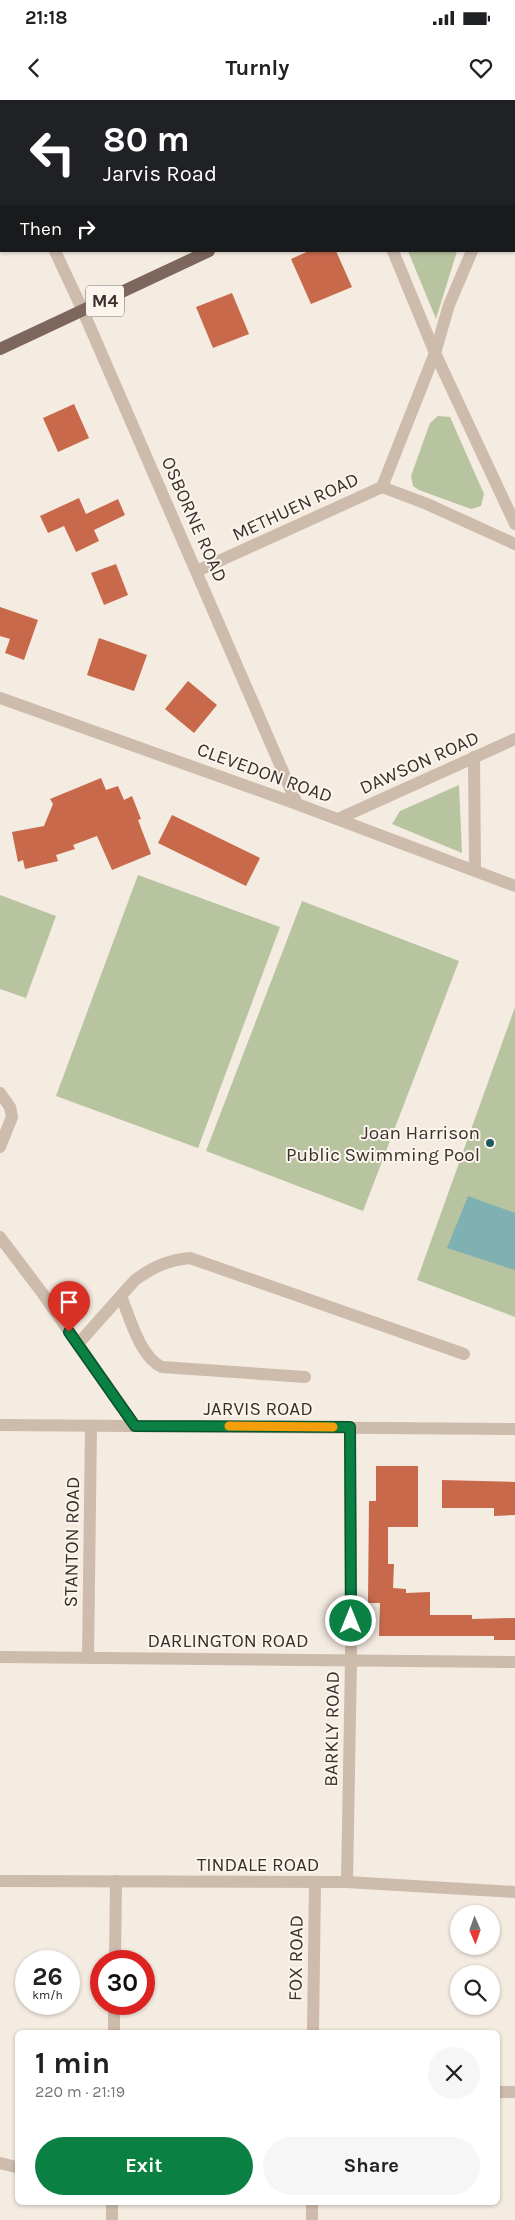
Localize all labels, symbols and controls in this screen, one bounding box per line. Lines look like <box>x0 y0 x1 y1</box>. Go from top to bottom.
text: 21:18 <box>25 7 67 29</box>
icon: back <box>20 54 48 82</box>
icon: heart <box>467 54 495 82</box>
text: Turnly <box>226 55 289 81</box>
text: 80 m <box>103 119 190 160</box>
icon: left <box>20 120 85 185</box>
text: Jarvis Road <box>103 161 217 187</box>
icon: right <box>72 215 100 243</box>
text: Then <box>20 218 62 240</box>
road number: M4 <box>86 286 124 317</box>
street label: OSBORNE ROAD <box>157 453 232 586</box>
street label: METHUEN ROAD <box>229 468 362 546</box>
street label: DAWSON ROAD <box>356 727 483 799</box>
street label: CLEVEDON ROAD <box>194 738 335 808</box>
place label: Joan Harrison Public Swimming Pool <box>286 1122 480 1166</box>
marker: Joan Harrison Public Swimming Pool <box>484 1137 496 1149</box>
pin <box>48 1281 90 1332</box>
icon: arrive <box>55 1288 83 1316</box>
street label: JARVIS ROAD <box>203 1398 313 1420</box>
street label: STANTON ROAD <box>60 1476 84 1608</box>
position arrow <box>324 1594 376 1646</box>
street label: DARLINGTON ROAD <box>147 1630 309 1652</box>
street label: BARKLY ROAD <box>320 1671 344 1787</box>
street label: TINDALE ROAD <box>197 1854 319 1876</box>
north arrow <box>450 1905 500 1955</box>
map controls <box>450 1905 500 2015</box>
street label: FOX ROAD <box>284 1915 308 2001</box>
speed limit sign: 30 <box>90 1950 155 2015</box>
text: 26 <box>32 1962 63 1991</box>
button: search <box>450 1965 500 2015</box>
text: km/h <box>32 1988 63 2002</box>
text: 1 min <box>35 2045 110 2081</box>
button: close <box>428 2047 480 2099</box>
text: 220 m · 21:19 <box>35 2082 125 2101</box>
button: Exit <box>35 2137 253 2195</box>
button: Share <box>263 2137 480 2195</box>

